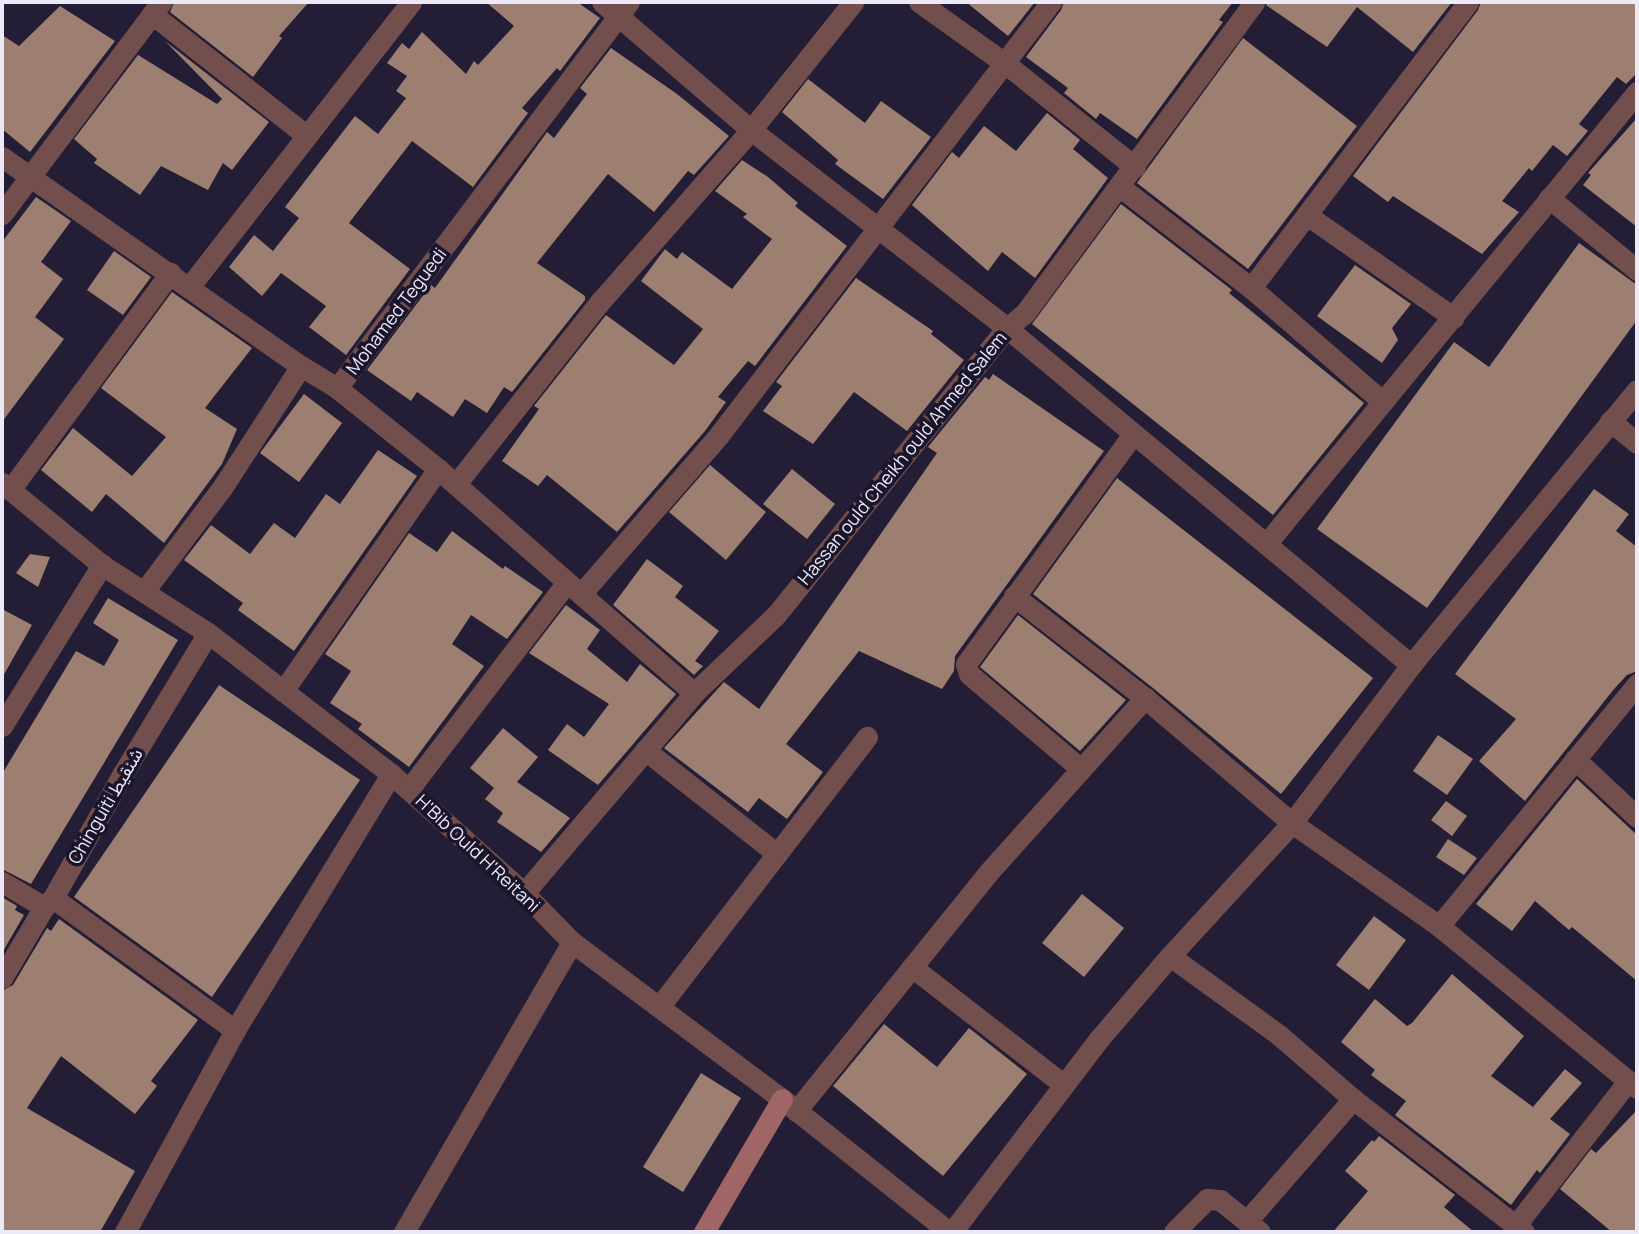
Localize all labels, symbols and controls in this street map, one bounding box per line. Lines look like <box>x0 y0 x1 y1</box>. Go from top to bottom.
street label: Mohamed Teguedi <box>341 243 451 379</box>
street label: Hassan ould Cheikh ould Ahmed Salem <box>793 327 1011 589</box>
street label: Chinguiti شنقيط <box>63 744 147 868</box>
street label: H'Bib Ould H'Reitani <box>411 790 545 916</box>

